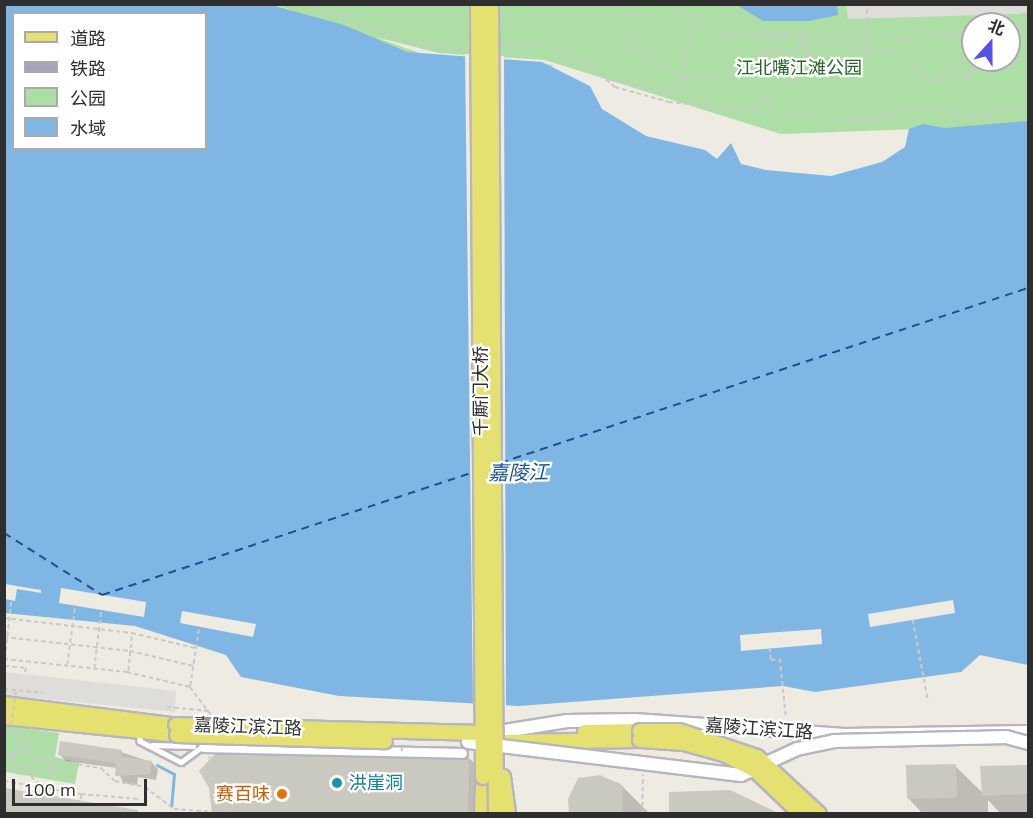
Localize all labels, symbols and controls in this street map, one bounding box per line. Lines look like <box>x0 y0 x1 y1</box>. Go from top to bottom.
legend <box>12 12 207 150</box>
north arrow <box>961 12 1021 72</box>
text: 北 <box>986 15 1008 39</box>
text: 道路 <box>70 27 106 50</box>
text: 铁路 <box>70 57 106 80</box>
park label: 江北嘴江滩公园 <box>736 57 862 79</box>
text: 公园 <box>70 87 106 110</box>
text: 水域 <box>70 117 106 140</box>
street label: 千厮门大桥 <box>470 346 492 436</box>
water label: 嘉陵江 <box>488 459 548 485</box>
street label: 嘉陵江滨江路 <box>194 714 302 740</box>
street label: 嘉陵江滨江路 <box>704 714 814 744</box>
scale bar <box>15 767 150 805</box>
place label: 洪崖洞 <box>349 772 403 794</box>
marker: 洪崖洞 <box>330 776 344 790</box>
text: 100 m <box>23 778 76 801</box>
place label: 赛百味 <box>216 783 270 805</box>
marker: 赛百味 <box>275 787 289 801</box>

